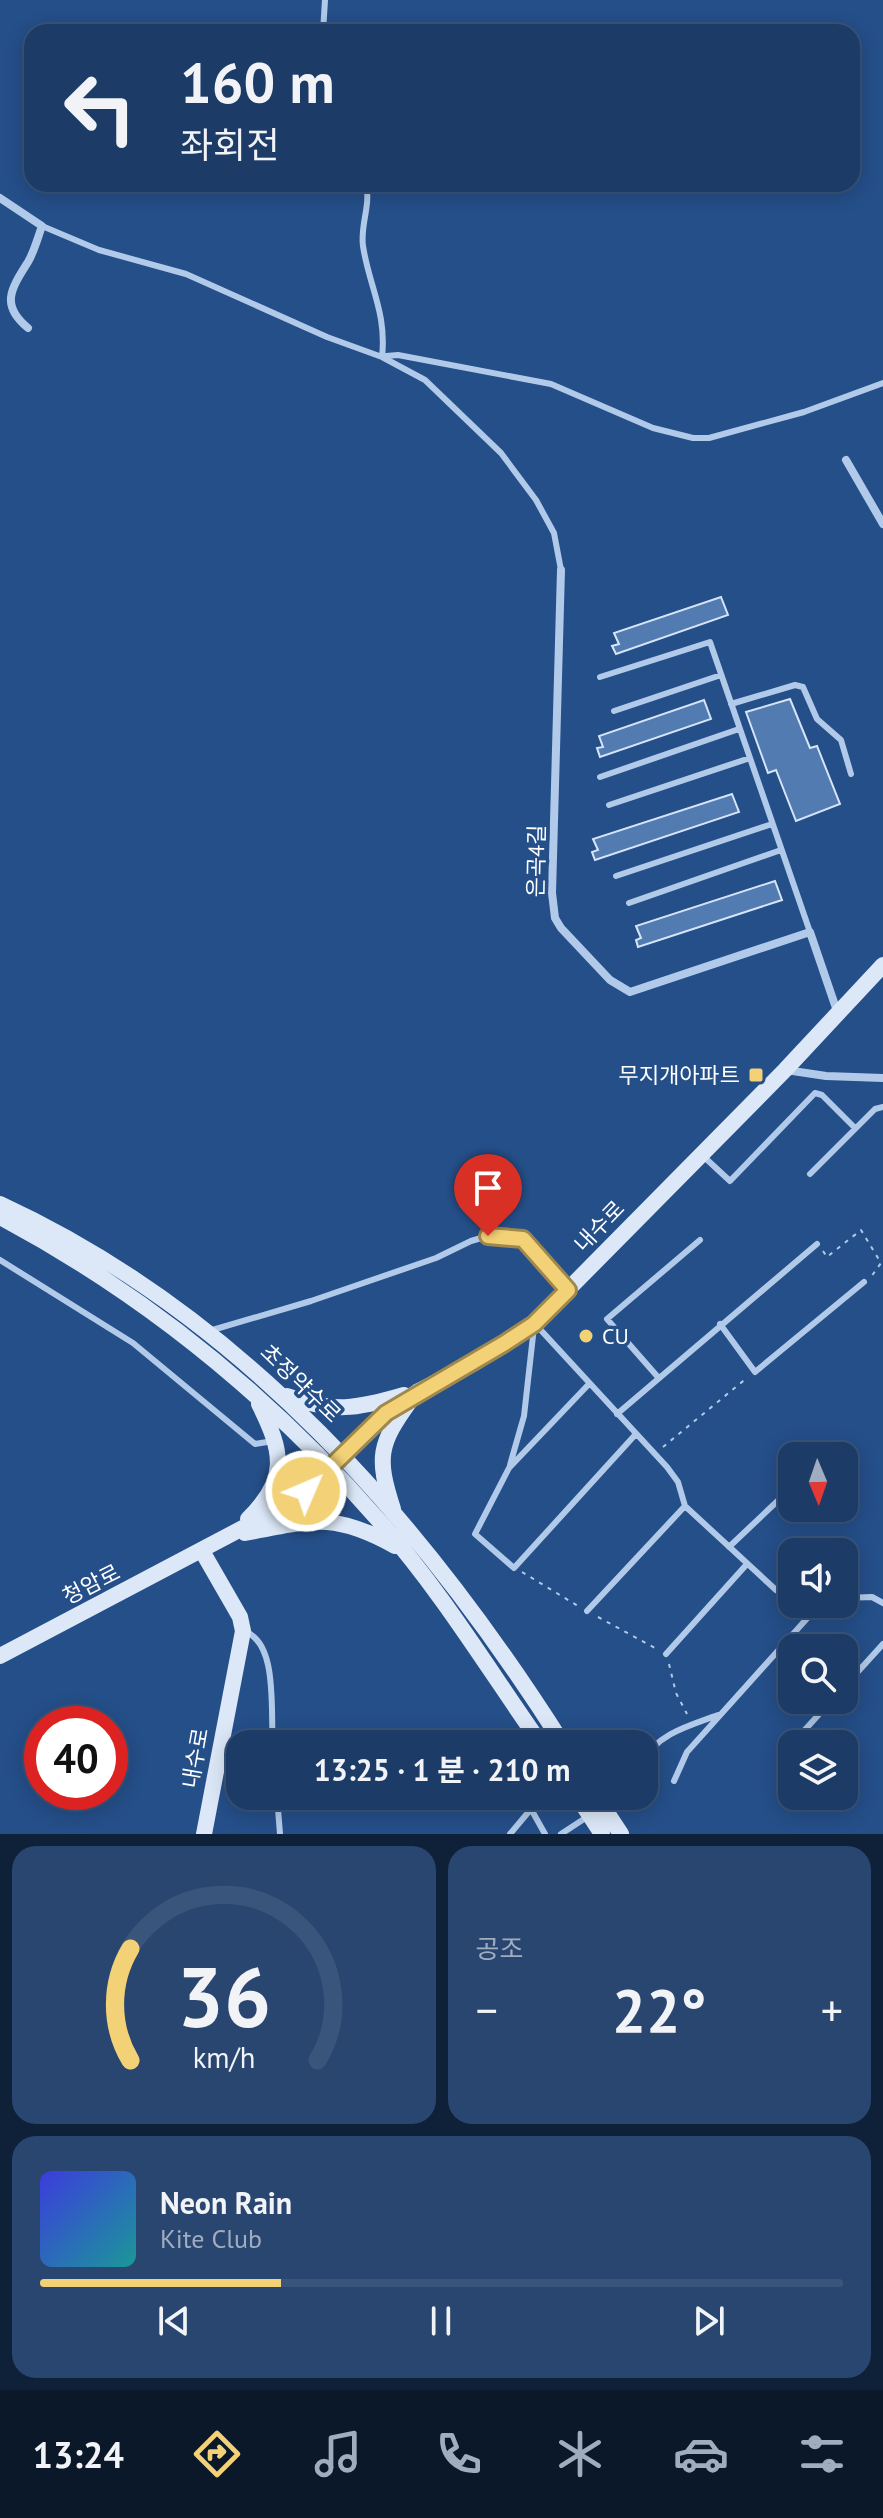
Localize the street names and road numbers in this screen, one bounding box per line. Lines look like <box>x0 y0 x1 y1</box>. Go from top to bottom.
street label: 은곡4길 <box>521 824 551 898</box>
street label: 내수로 <box>568 1194 630 1258</box>
street label: 초정약수로 <box>255 1338 347 1428</box>
street label: 청암로 <box>58 1558 124 1610</box>
street label: 내수로 <box>176 1726 214 1790</box>

